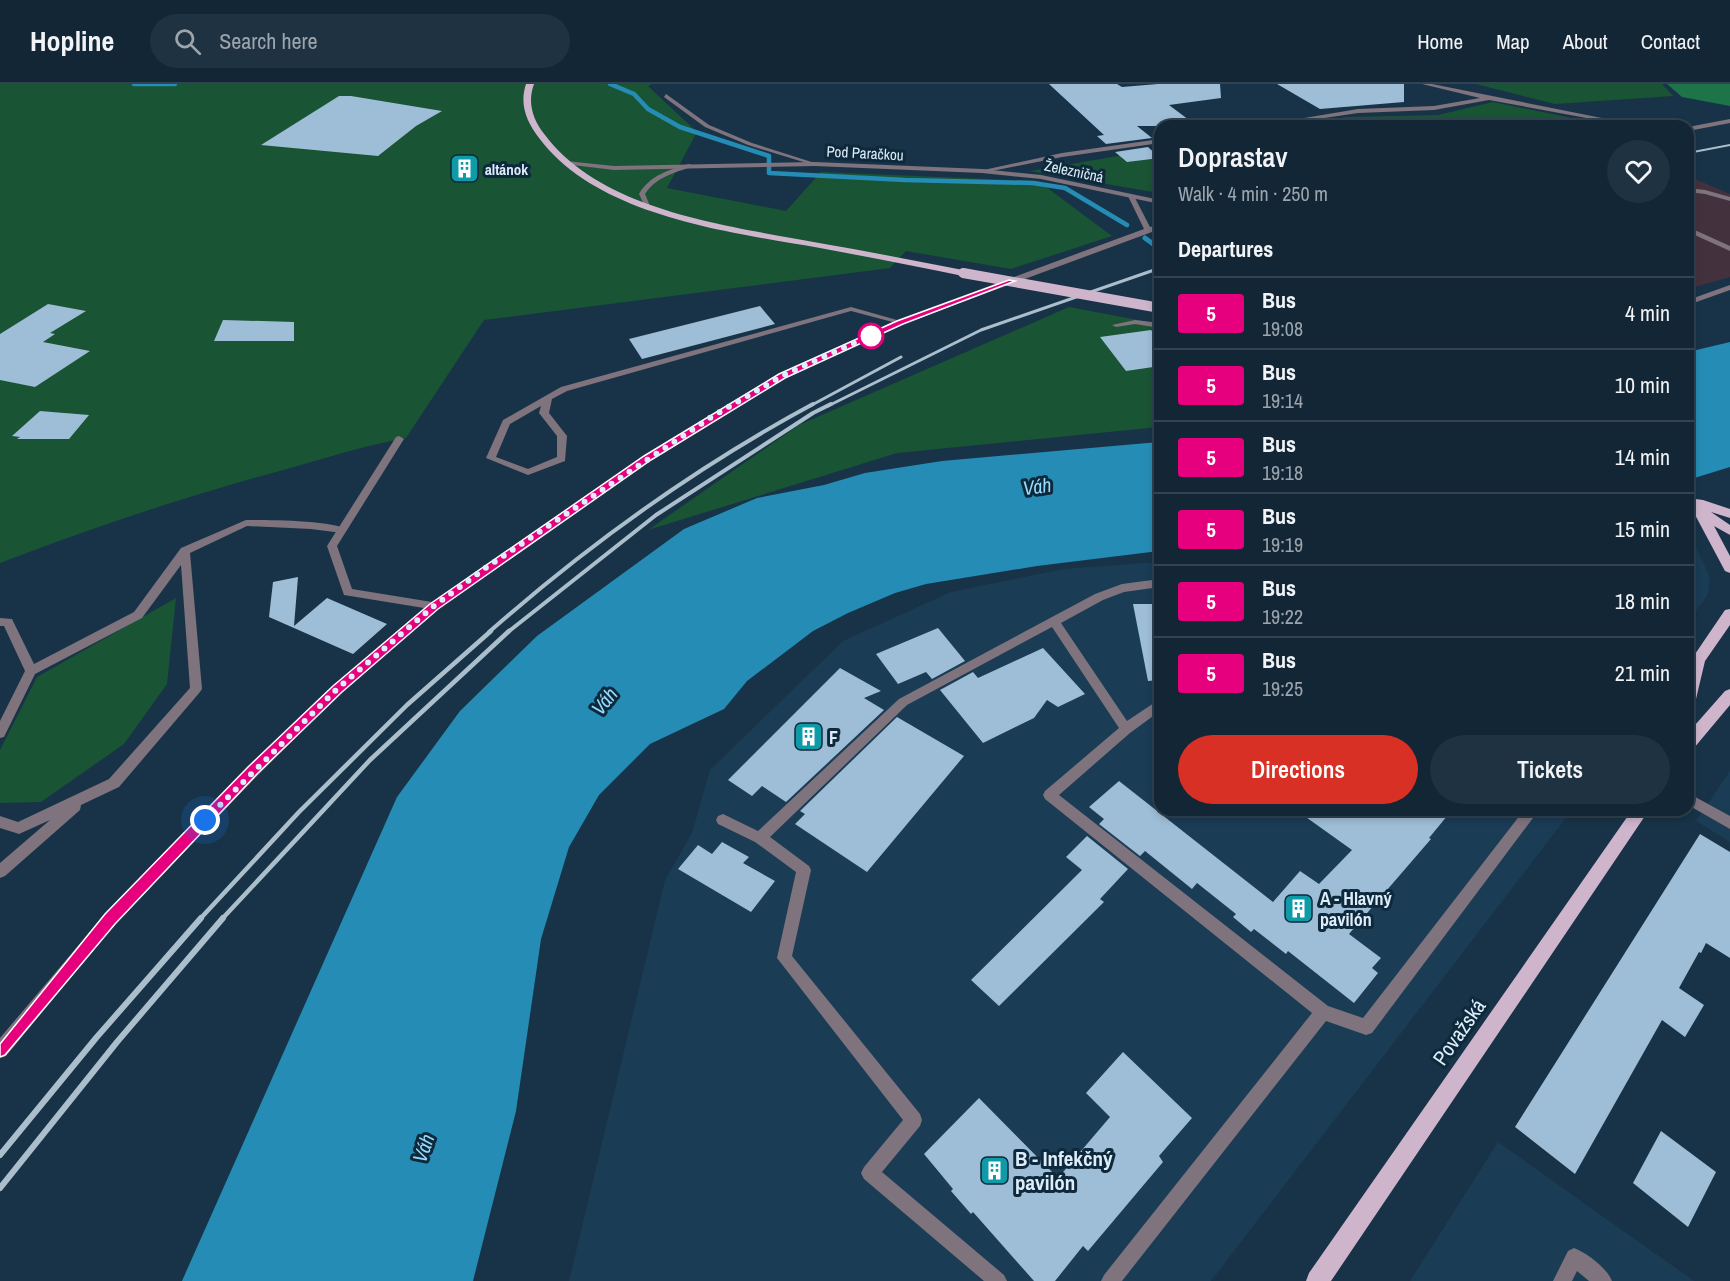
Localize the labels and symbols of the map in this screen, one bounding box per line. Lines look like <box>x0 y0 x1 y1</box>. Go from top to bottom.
street label: Pod Paračkou <box>826 140 904 166</box>
building icon: altánok <box>448 153 480 185</box>
street label: Železničná <box>1042 154 1106 188</box>
place label: altánok <box>485 159 528 180</box>
unlabelled marker <box>858 323 884 349</box>
water label: Váh <box>1021 471 1053 501</box>
water label: Váh <box>585 681 623 721</box>
building icon: F <box>792 721 824 753</box>
place label: F <box>829 725 838 750</box>
your location <box>190 805 220 835</box>
place label: A - Hlavný pavilón <box>1320 886 1392 932</box>
building icon: A - Hlavný pavilón <box>1283 892 1315 924</box>
street label: Považská <box>1426 993 1493 1071</box>
water label: Váh <box>405 1130 441 1166</box>
place label: B - Infekčný pavilón <box>1015 1144 1113 1197</box>
building icon: B - Infekčný pavilón <box>978 1154 1010 1186</box>

